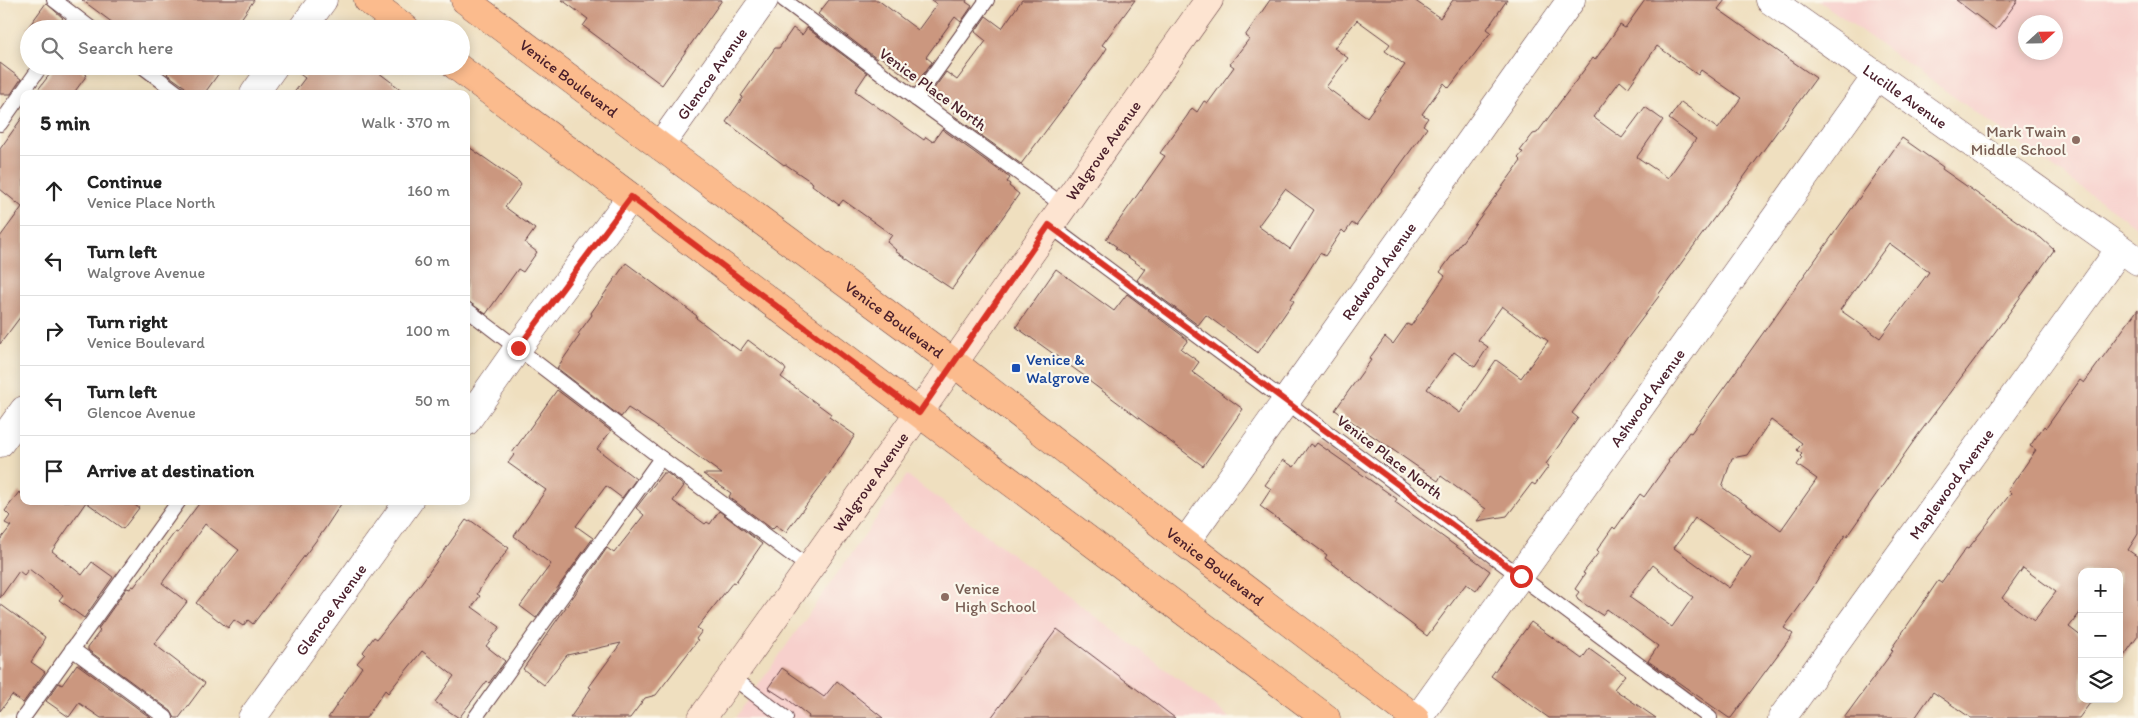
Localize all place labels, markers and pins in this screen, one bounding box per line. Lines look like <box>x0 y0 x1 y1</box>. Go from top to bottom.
place label: Mark Twain Middle School <box>1971 122 2066 159</box>
marker: Mark Twain Middle School <box>2070 134 2082 146</box>
place label: Venice & Walgrove <box>1026 350 1090 387</box>
marker: Venice & Walgrove <box>1010 362 1022 374</box>
place label: Venice High School <box>955 579 1037 616</box>
marker: Venice High School <box>939 591 951 603</box>

